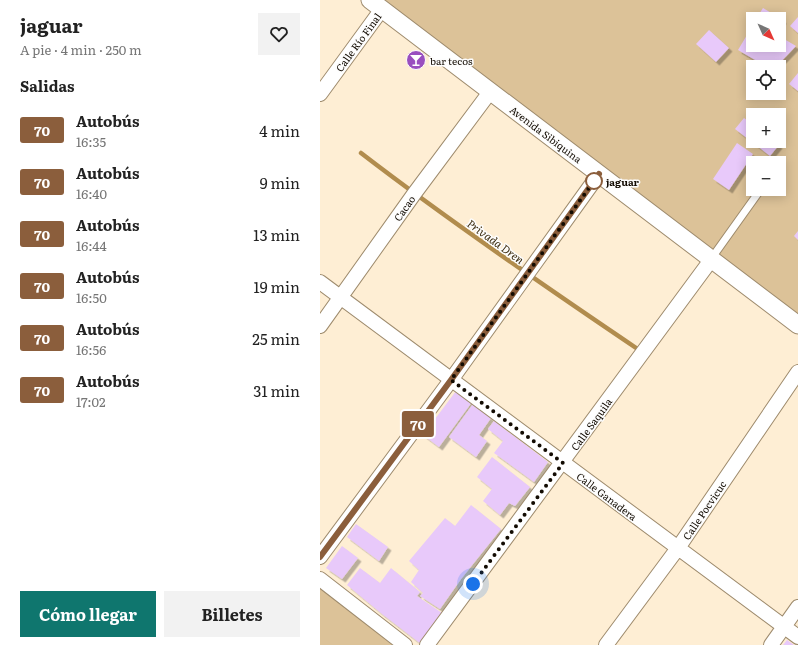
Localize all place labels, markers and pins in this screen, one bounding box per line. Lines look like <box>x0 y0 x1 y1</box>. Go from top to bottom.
bar icon: bar tecos <box>405 49 427 71</box>
place label: bar tecos <box>430 53 473 68</box>
marker: jaguar <box>585 172 603 190</box>
place label: jaguar <box>606 174 640 189</box>

